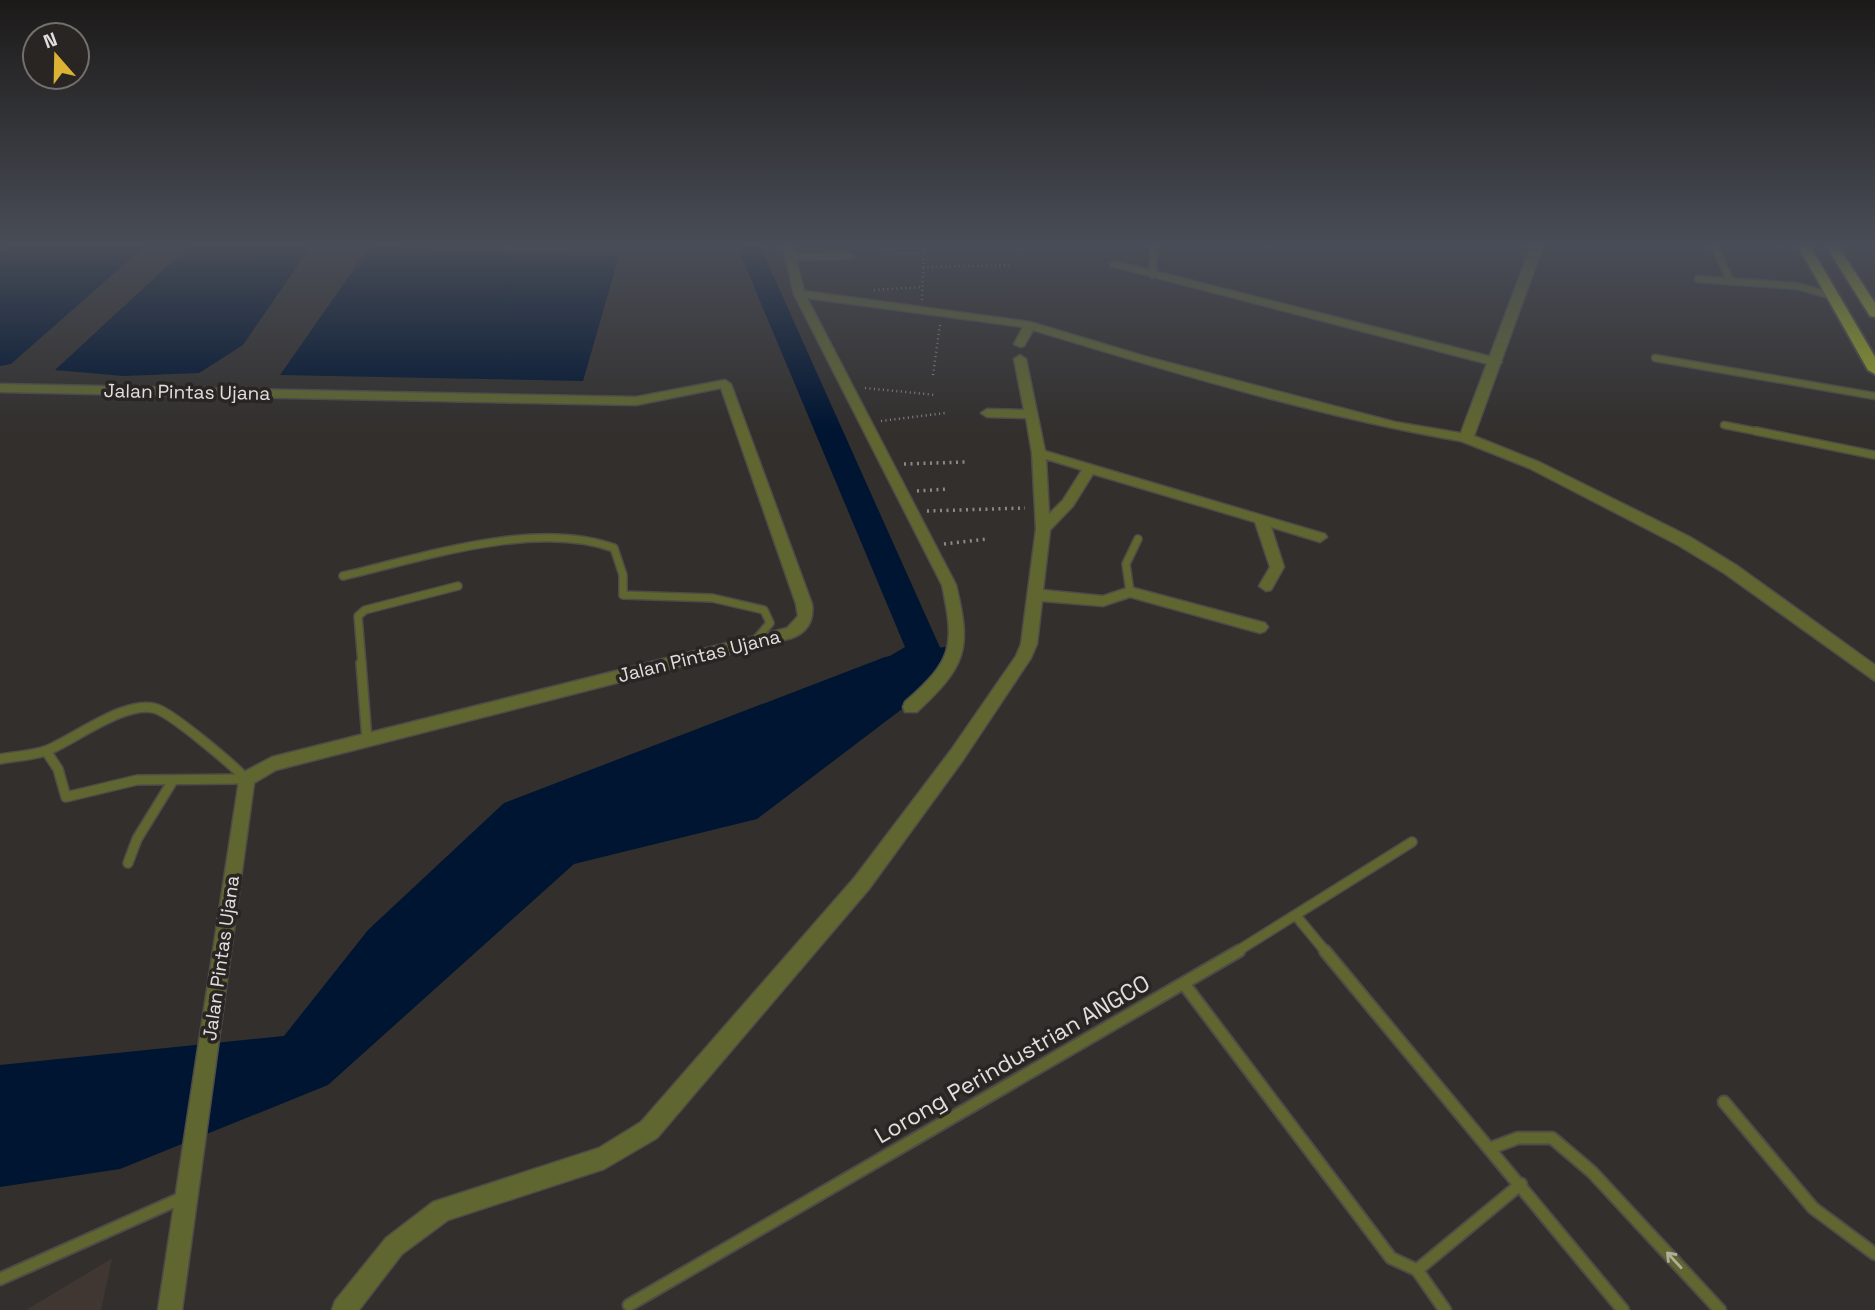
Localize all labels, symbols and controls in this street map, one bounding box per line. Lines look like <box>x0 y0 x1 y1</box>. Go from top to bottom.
north arrow <box>21 21 91 91</box>
text: N <box>40 27 61 54</box>
street label: Jalan Pintas Ujana <box>104 378 271 406</box>
street label: Jalan Pintas Ujana <box>615 624 783 688</box>
street label: Jalan Pintas Ujana <box>197 874 245 1042</box>
street label: Lorong Perindustrian ANGCO <box>869 968 1155 1150</box>
one-way arrow <box>1666 1251 1682 1269</box>

